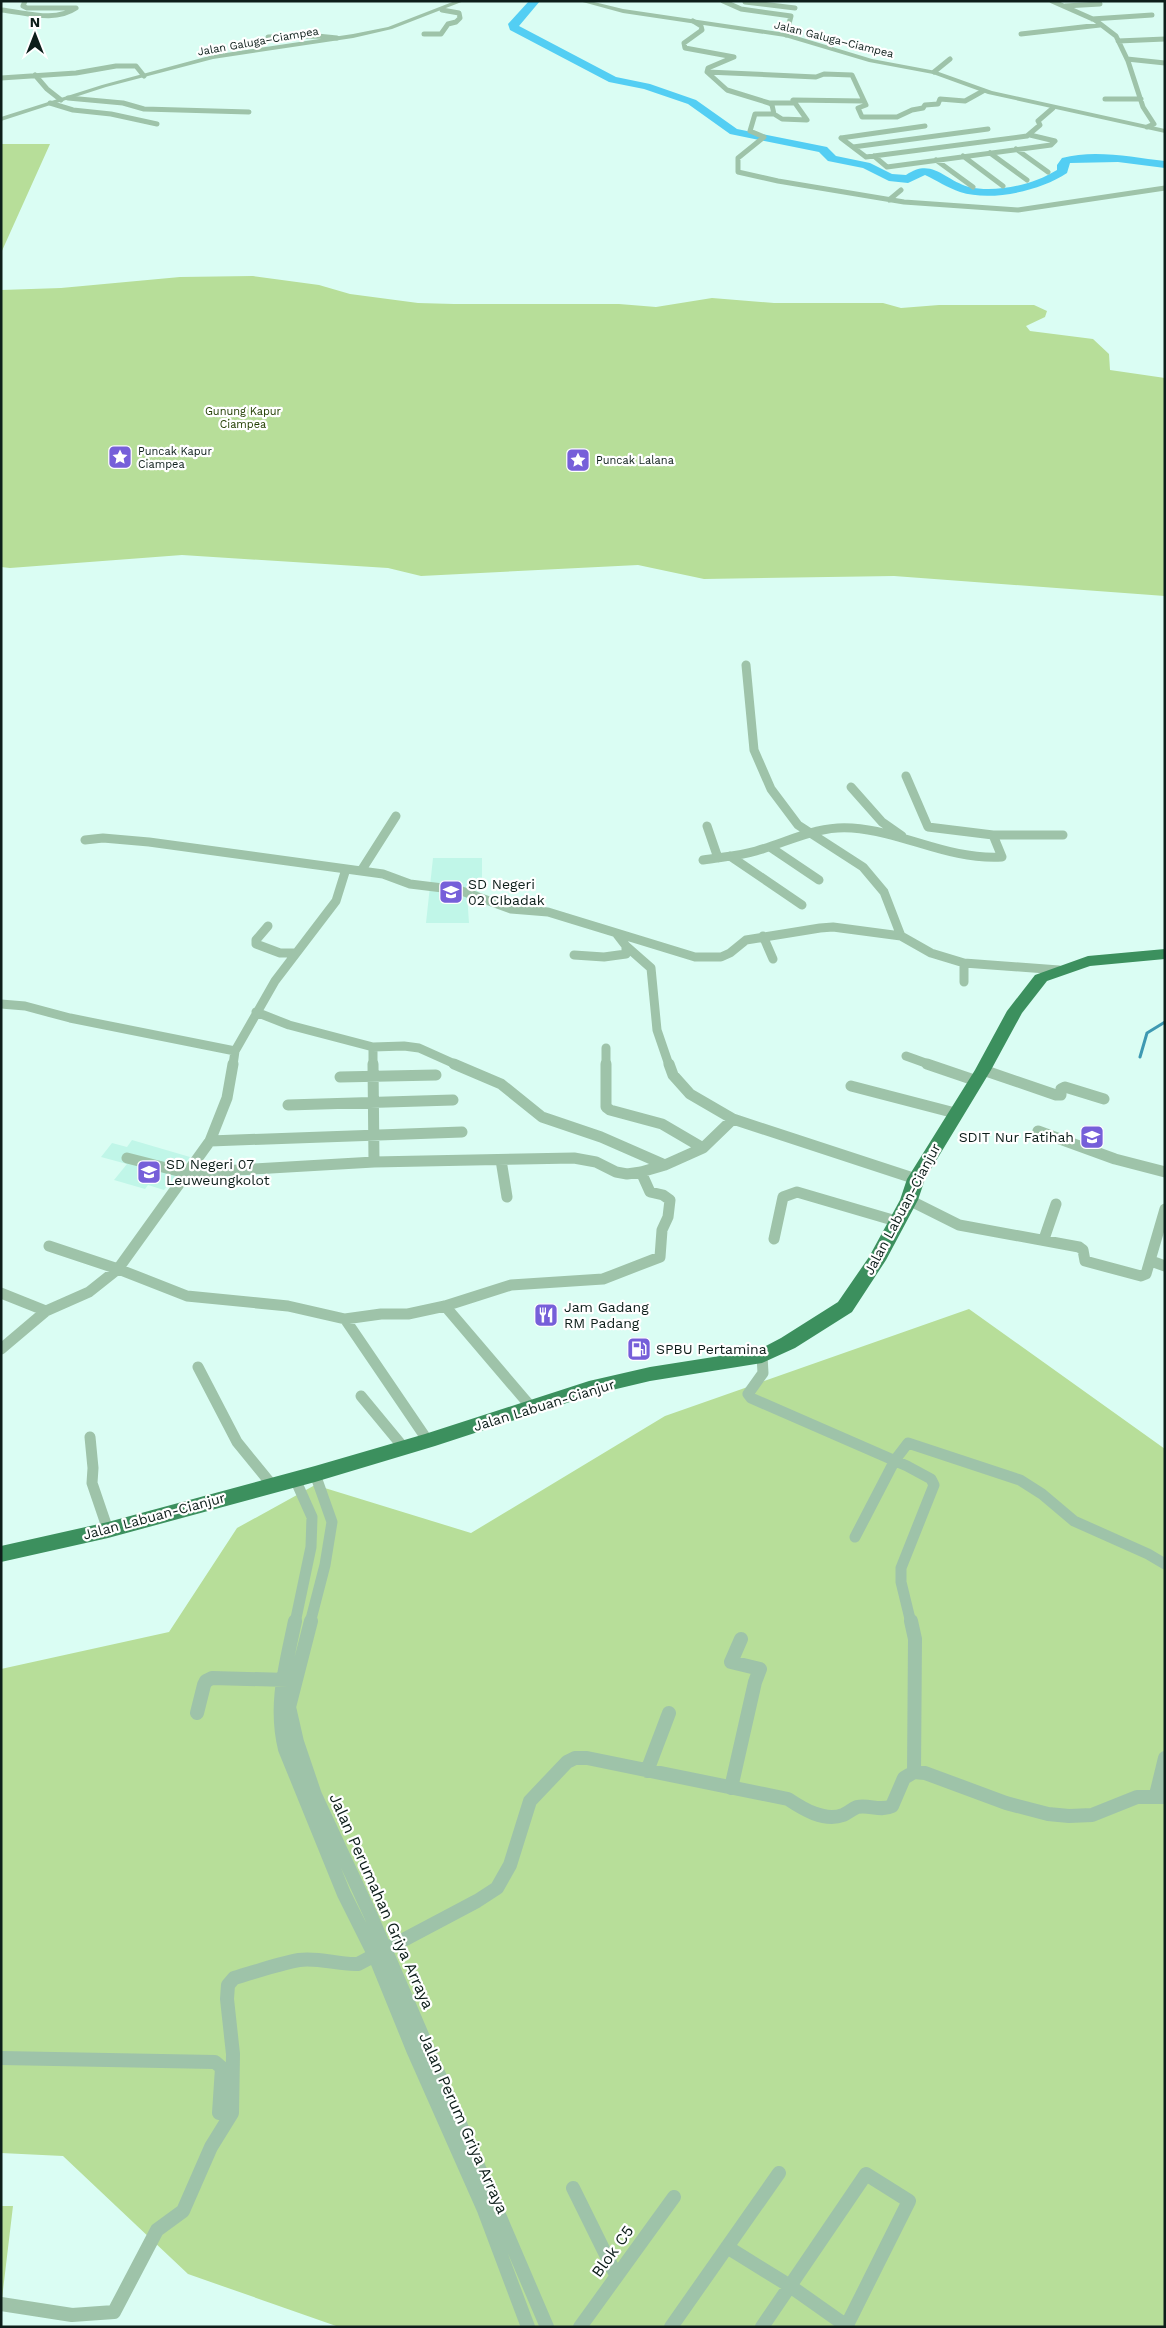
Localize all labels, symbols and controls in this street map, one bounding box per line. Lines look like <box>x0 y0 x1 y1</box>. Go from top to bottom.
north arrow <box>10 10 60 60</box>
text: N <box>30 14 40 30</box>
street label: Jalan Galuga–Ciampea <box>773 18 895 61</box>
street label: Jalan Galuga–Ciampea <box>197 24 320 59</box>
park label: Gunung Kapur Ciampea <box>205 405 282 431</box>
place icon: Puncak Kapur Ciampea <box>107 444 133 470</box>
place label: Puncak Kapur Ciampea <box>138 445 212 471</box>
place icon: Puncak Lalana <box>565 447 591 473</box>
place label: Puncak Lalana <box>596 454 674 467</box>
place label: SD Negeri 02 CIbadak <box>468 876 545 908</box>
school or university icon: SD Negeri 02 CIbadak <box>438 879 464 905</box>
school or university icon: SDIT Nur Fatihah <box>1079 1124 1105 1150</box>
place label: SDIT Nur Fatihah <box>959 1129 1074 1145</box>
street label: Jalan Labuan-Cianjur <box>861 1140 944 1278</box>
place label: SD Negeri 07 Leuweungkolot <box>166 1156 270 1188</box>
school or university icon: SD Negeri 07 Leuweungkolot <box>136 1159 162 1185</box>
place label: Jam Gadang RM Padang <box>564 1299 649 1331</box>
restaurant icon: Jam Gadang RM Padang <box>533 1302 559 1328</box>
fuel station icon: SPBU Pertamina <box>626 1336 652 1362</box>
place label: SPBU Pertamina <box>656 1341 767 1357</box>
street label: Jalan Labuan-Cianjur <box>472 1376 617 1434</box>
street label: Jalan Labuan-Cianjur <box>81 1489 227 1543</box>
street label: Jalan Perumahan Griya Arraya <box>325 1790 438 2012</box>
street label: Jalan Perum Griya Arraya <box>415 2030 512 2217</box>
street label: Blok C5 <box>587 2222 638 2281</box>

